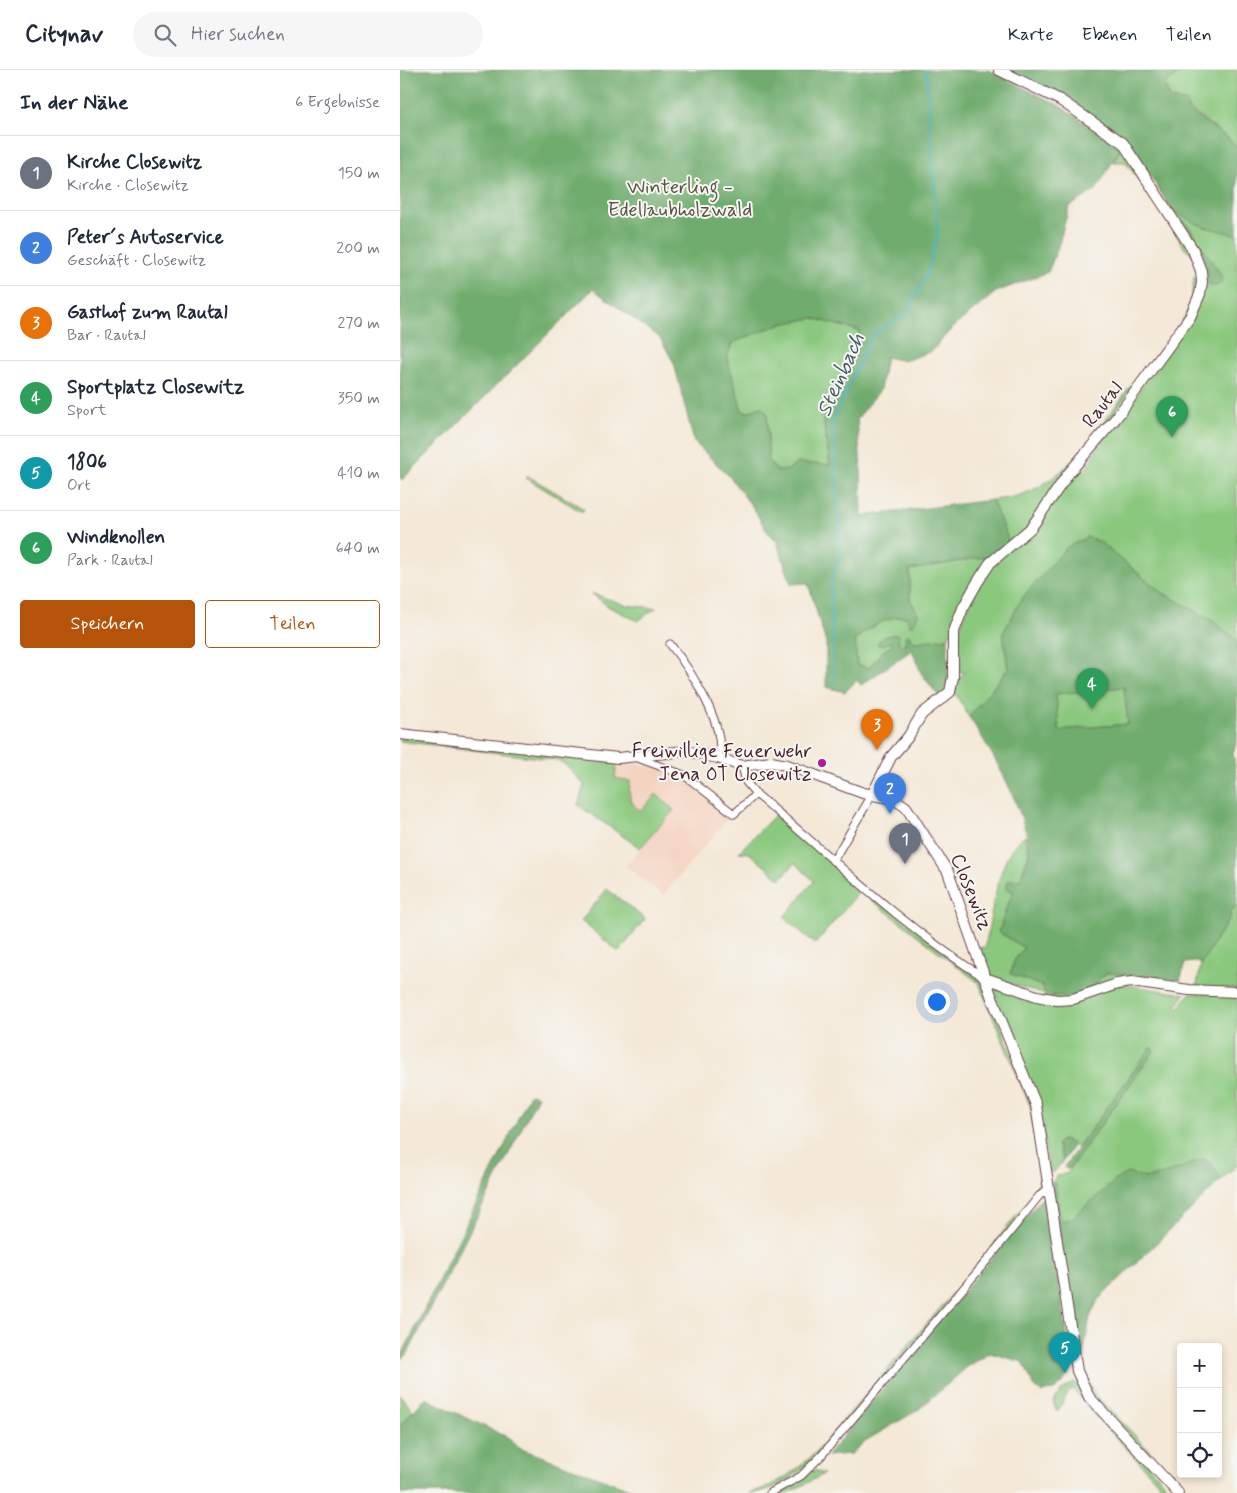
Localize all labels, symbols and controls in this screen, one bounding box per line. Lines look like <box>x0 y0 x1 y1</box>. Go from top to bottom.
search box <box>133 12 483 57</box>
text: Citynav <box>25 19 103 50</box>
icon: search <box>151 21 179 49</box>
text: Hier suchen <box>191 22 285 47</box>
text: Karte <box>1008 23 1054 47</box>
text: Ebenen <box>1082 23 1138 47</box>
text: Teilen <box>1166 23 1212 47</box>
text: In der Nähe <box>20 89 128 117</box>
text: 6 Ergebnisse <box>295 92 380 113</box>
text: Kirche Closewitz <box>67 150 202 175</box>
text: 1 <box>32 163 40 184</box>
text: 150 m <box>338 163 380 184</box>
park label: Winterling - Edellaubholzwald <box>608 174 752 224</box>
text: Kirche · Closewitz <box>67 175 189 196</box>
text: Peter´s Autoservice <box>67 225 224 250</box>
text: 2 <box>32 238 40 259</box>
text: 200 m <box>336 238 380 259</box>
text: Geschäft · Closewitz <box>67 250 206 271</box>
text: Gasthof zum Rautal <box>67 300 227 325</box>
text: 3 <box>32 313 40 334</box>
text: 270 m <box>337 313 380 334</box>
text: Bar · Rautal <box>67 325 146 346</box>
water label: Steinbach <box>810 329 872 421</box>
text: Sportplatz Closewitz <box>67 375 244 400</box>
street label: Rautal <box>1076 376 1130 434</box>
text: 4 <box>31 388 41 409</box>
text: 350 m <box>338 388 380 409</box>
pin: 6 <box>1156 396 1188 437</box>
text: Sport <box>67 400 107 421</box>
text: 1806 <box>67 450 107 475</box>
text: 5 <box>31 463 41 484</box>
text: 410 m <box>337 463 380 484</box>
text: Ort <box>67 475 91 496</box>
text: Windknollen <box>67 525 165 550</box>
text: 6 <box>32 538 40 559</box>
text: 640 m <box>335 538 380 559</box>
text: Park · Rautal <box>67 550 153 571</box>
button: Speichern <box>20 600 195 648</box>
button: Teilen <box>205 600 380 648</box>
pin: 4 <box>1076 668 1108 709</box>
pin: 3 <box>861 709 893 750</box>
place label: Freiwillige Feuerwehr Jena OT Closewitz <box>632 738 812 788</box>
marker: Freiwillige Feuerwehr Jena OT Closewitz <box>816 757 828 769</box>
pin: 2 <box>874 773 906 814</box>
pin: 1 <box>889 823 921 864</box>
street label: Closewitz <box>943 850 999 934</box>
your location <box>924 989 950 1015</box>
pin: 5 <box>1049 1332 1081 1373</box>
map controls <box>1177 1343 1222 1478</box>
button: + <box>1177 1343 1222 1388</box>
button: − <box>1177 1388 1222 1433</box>
button: locate <box>1177 1433 1222 1478</box>

